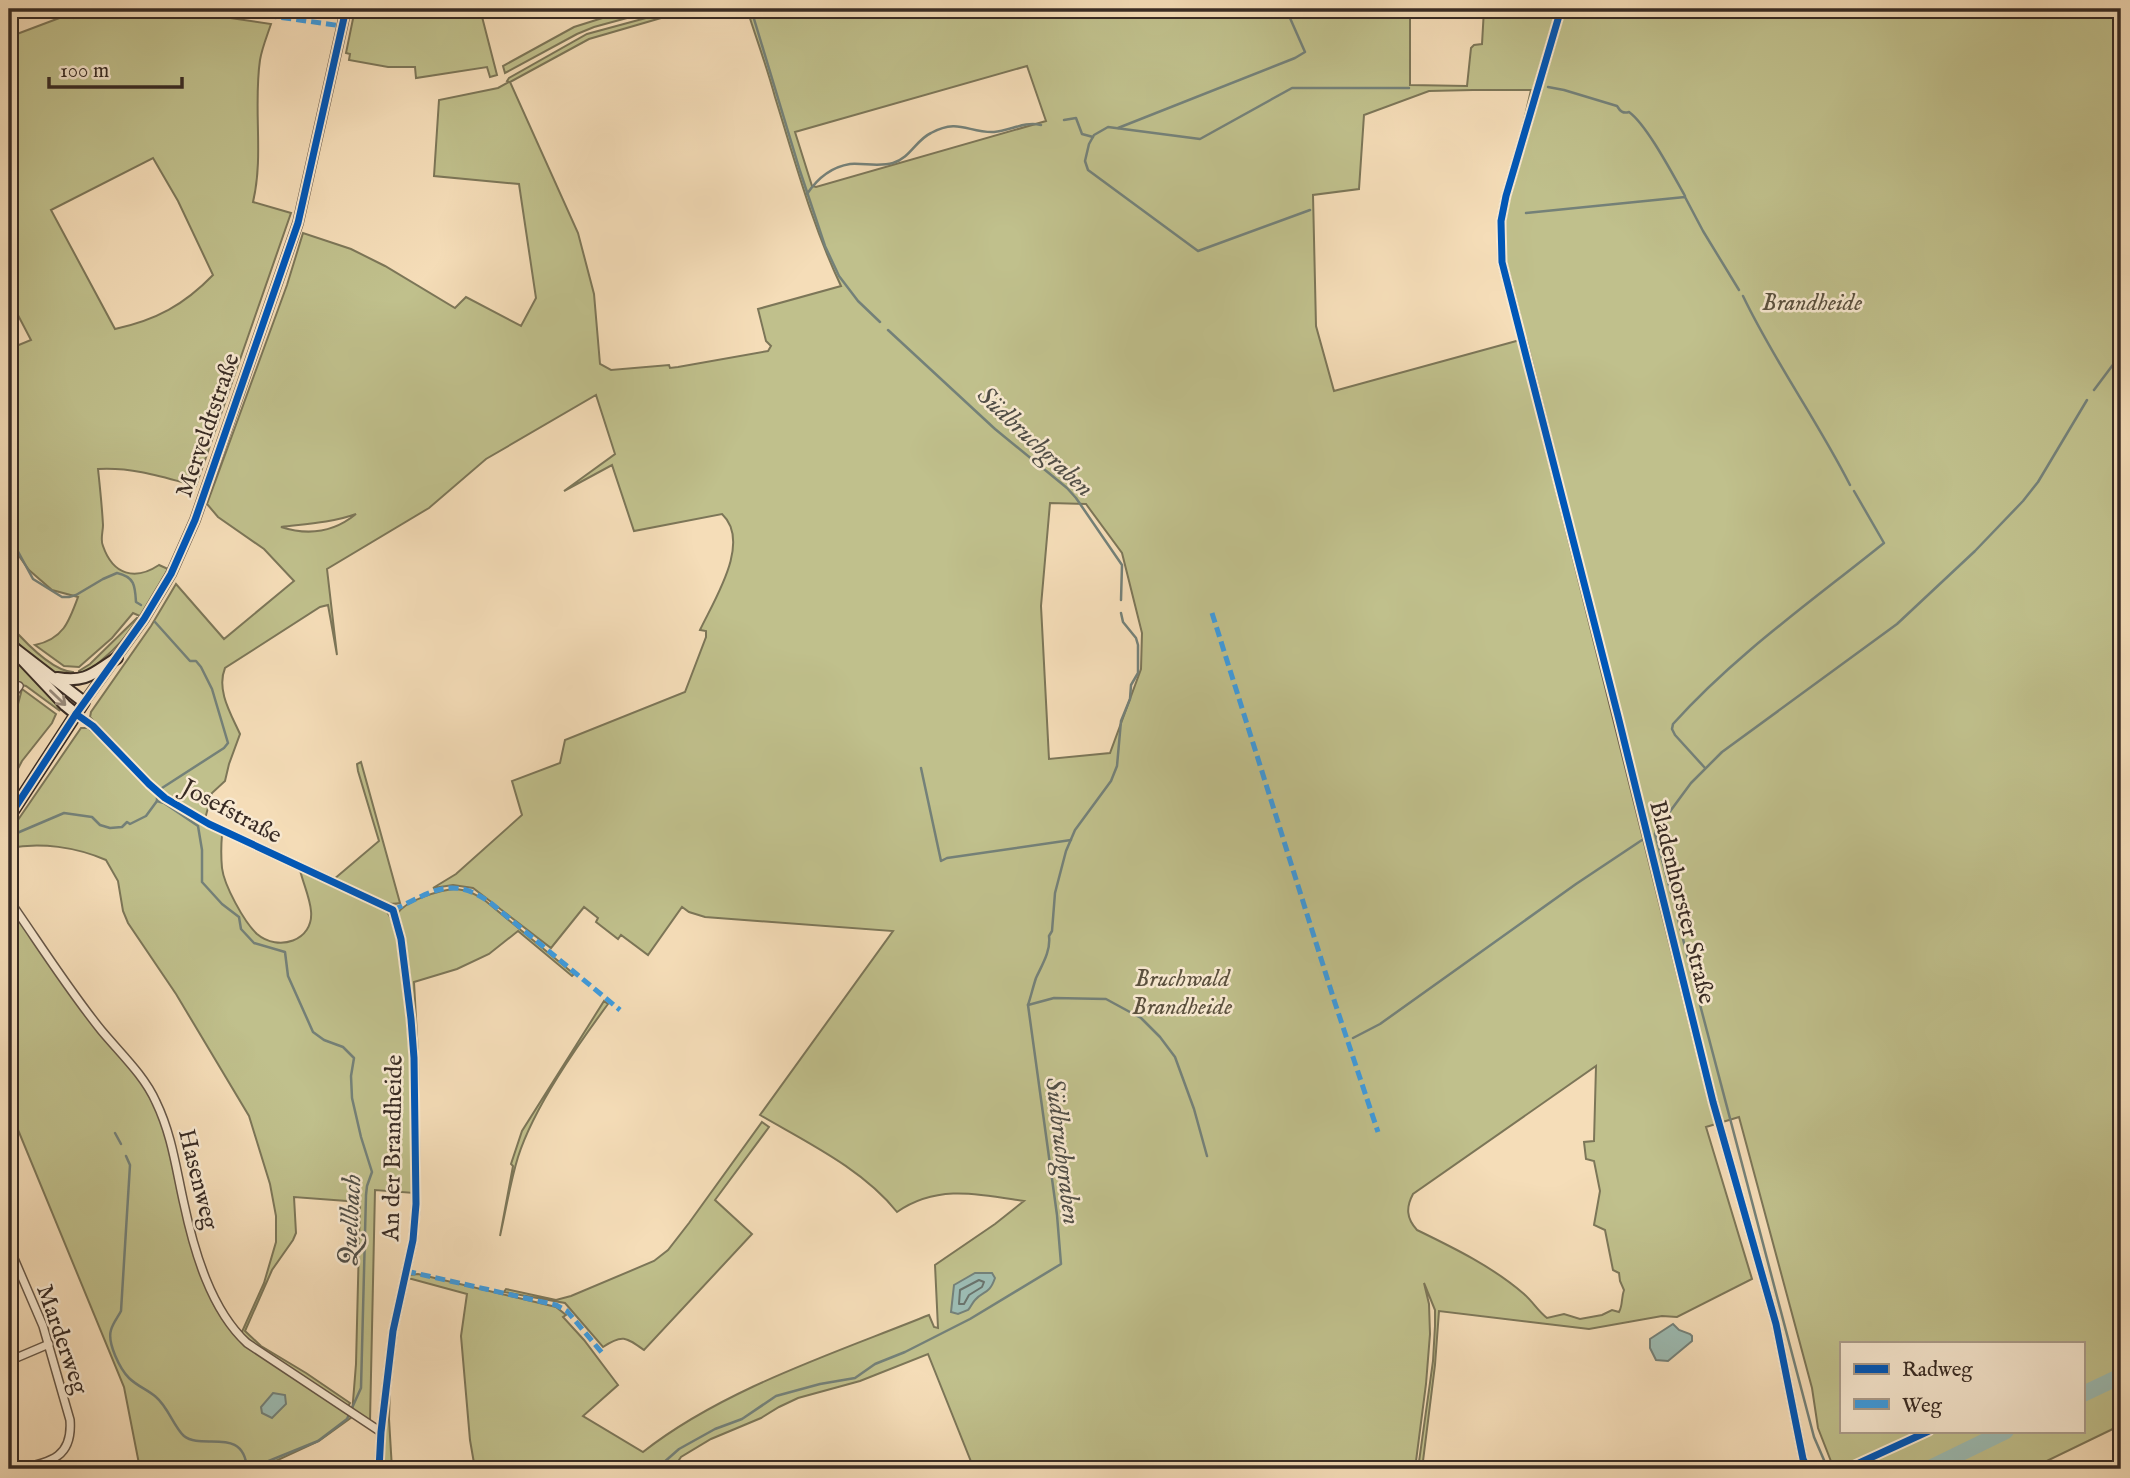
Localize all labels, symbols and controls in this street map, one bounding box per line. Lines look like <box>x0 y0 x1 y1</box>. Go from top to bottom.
scale bar <box>49 46 182 90</box>
text: 100 m <box>60 58 109 85</box>
park label: Brandheide <box>1762 288 1862 319</box>
street label: Merveldtstraße <box>169 349 248 502</box>
water label: Südbruchgraben <box>969 379 1100 505</box>
one-way arrow <box>50 690 67 707</box>
street label: Josefstraße <box>173 772 287 852</box>
street label: Bladenhorster Straße <box>1641 797 1722 1007</box>
park label: Bruchwald Brandheide <box>1132 964 1232 1023</box>
street label: An der Brandheide <box>376 1054 411 1243</box>
water label: Südbruchgraben <box>1036 1076 1088 1227</box>
street label: Hasenweg <box>170 1126 225 1234</box>
water label: Quellbach <box>332 1173 369 1267</box>
street label: Marderweg <box>28 1281 95 1399</box>
legend <box>1840 1342 2084 1432</box>
text: Radweg <box>1902 1357 1973 1384</box>
text: Weg <box>1902 1393 1943 1420</box>

